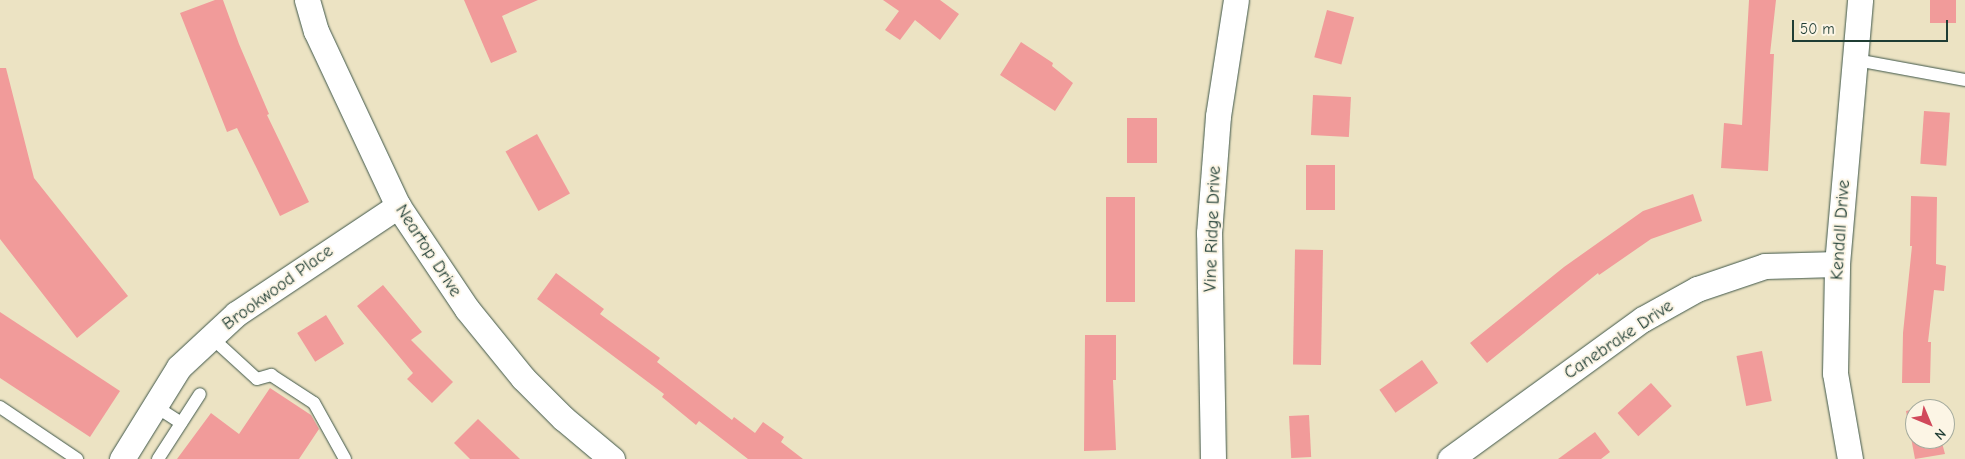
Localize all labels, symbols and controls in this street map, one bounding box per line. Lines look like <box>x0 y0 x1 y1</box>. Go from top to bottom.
scale bar <box>1795 10 1951 42</box>
text: 50 m <box>1800 20 1835 38</box>
street label: Vine Ridge Drive <box>1200 165 1226 293</box>
street label: Kendall Drive <box>1827 179 1855 281</box>
street label: Neartop Drive <box>390 201 466 301</box>
street label: Brookwood Place <box>218 241 338 335</box>
street label: Canebrake Drive <box>1560 296 1678 384</box>
north arrow <box>1905 399 1955 449</box>
text: N <box>1931 425 1950 443</box>

